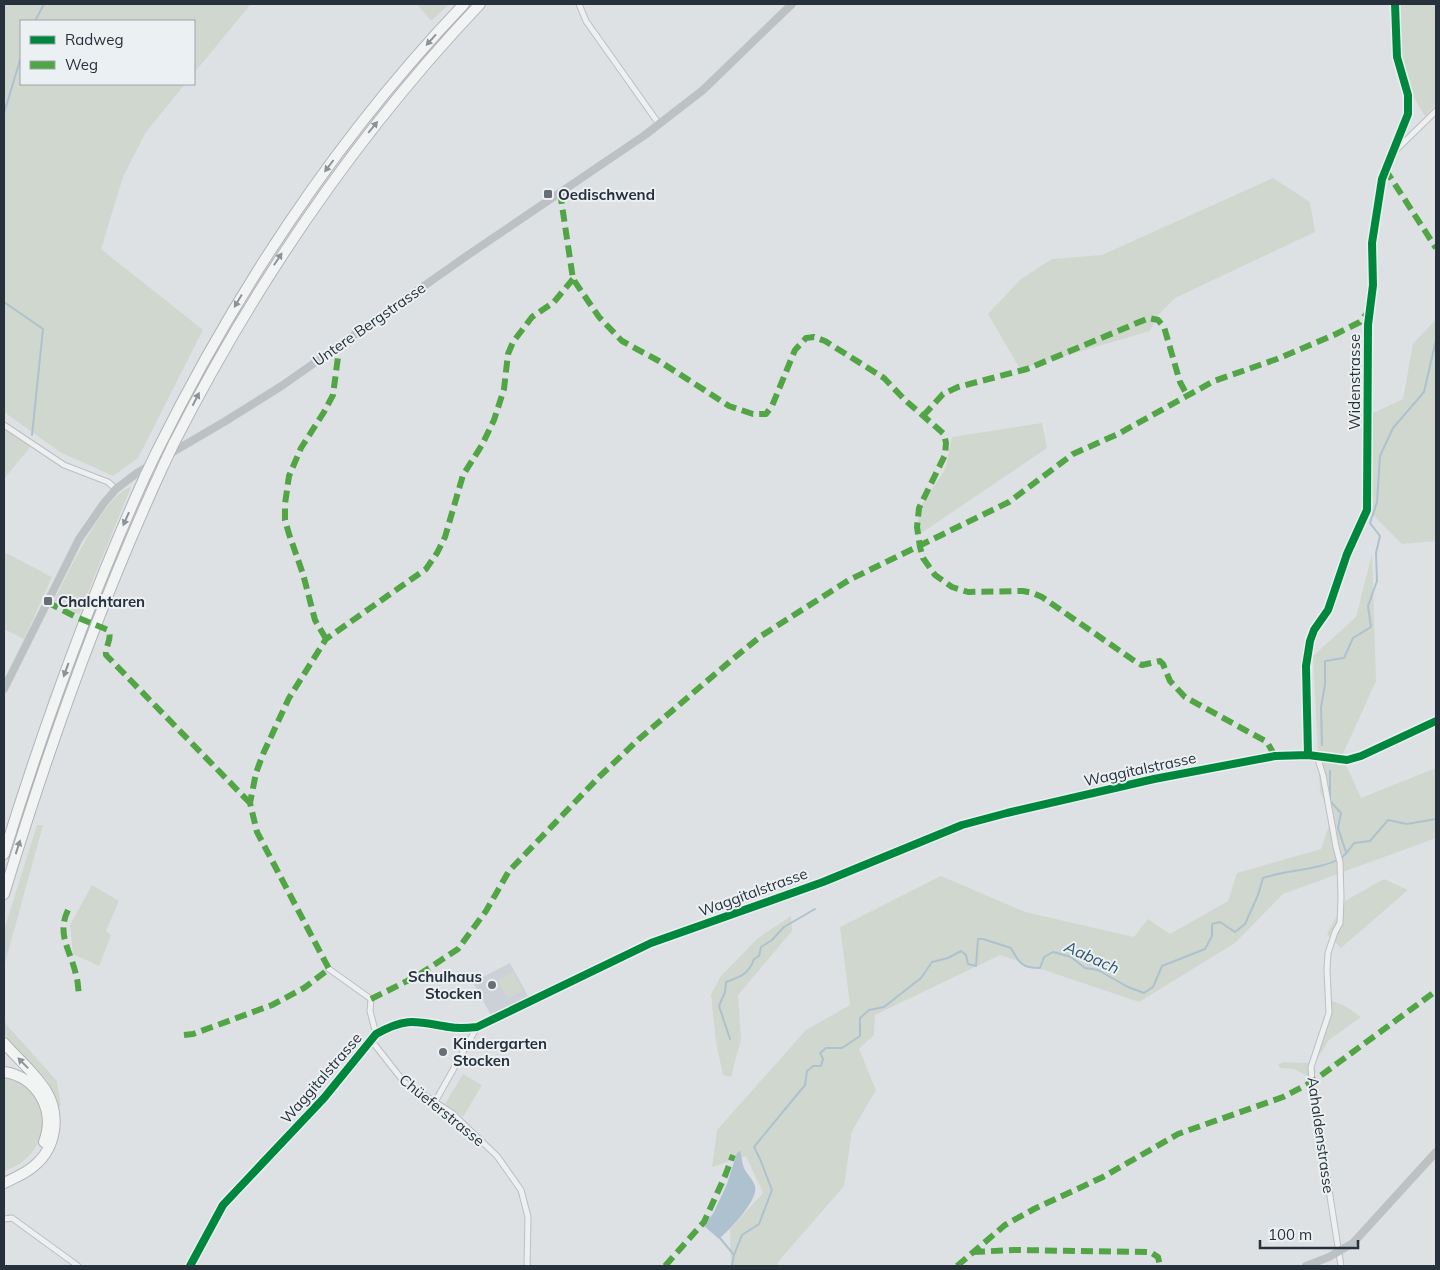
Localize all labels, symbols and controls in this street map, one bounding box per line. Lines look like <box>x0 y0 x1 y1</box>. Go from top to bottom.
legend <box>20 20 195 85</box>
text: Radweg <box>65 30 123 49</box>
one-way arrow <box>425 33 437 45</box>
text: Weg <box>65 55 98 74</box>
one-way arrow <box>367 121 378 134</box>
one-way arrow <box>323 159 334 172</box>
place label: Oedischwend <box>558 185 655 204</box>
marker: Oedischwend <box>542 188 554 200</box>
one-way arrow <box>273 253 283 266</box>
street label: Untere Bergstrasse <box>309 278 429 370</box>
one-way arrow <box>234 294 243 307</box>
street label: Widenstrasse <box>1345 334 1364 430</box>
one-way arrow <box>192 392 200 407</box>
one-way arrow <box>121 512 129 526</box>
place label: Chalchtaren <box>58 592 145 611</box>
marker: Chalchtaren <box>42 595 54 607</box>
one-way arrow <box>62 662 69 677</box>
street label: Waggitalstrasse <box>1082 748 1198 790</box>
one-way arrow <box>15 839 23 854</box>
street label: Waggitalstrasse <box>696 864 810 920</box>
water label: Aabach <box>1061 936 1122 978</box>
place label: Schulhaus Stocken <box>408 967 482 1003</box>
marker: Schulhaus Stocken <box>486 979 498 991</box>
street label: Waggitalstrasse <box>276 1029 366 1127</box>
place label: Kindergarten Stocken <box>453 1034 547 1070</box>
marker: Kindergarten Stocken <box>437 1046 449 1058</box>
one-way arrow <box>17 1058 29 1070</box>
street label: Chüeferstrasse <box>396 1070 488 1150</box>
street label: Aahaldenstrasse <box>1303 1076 1339 1194</box>
scale bar <box>1260 1218 1358 1250</box>
text: 100 m <box>1268 1225 1312 1244</box>

